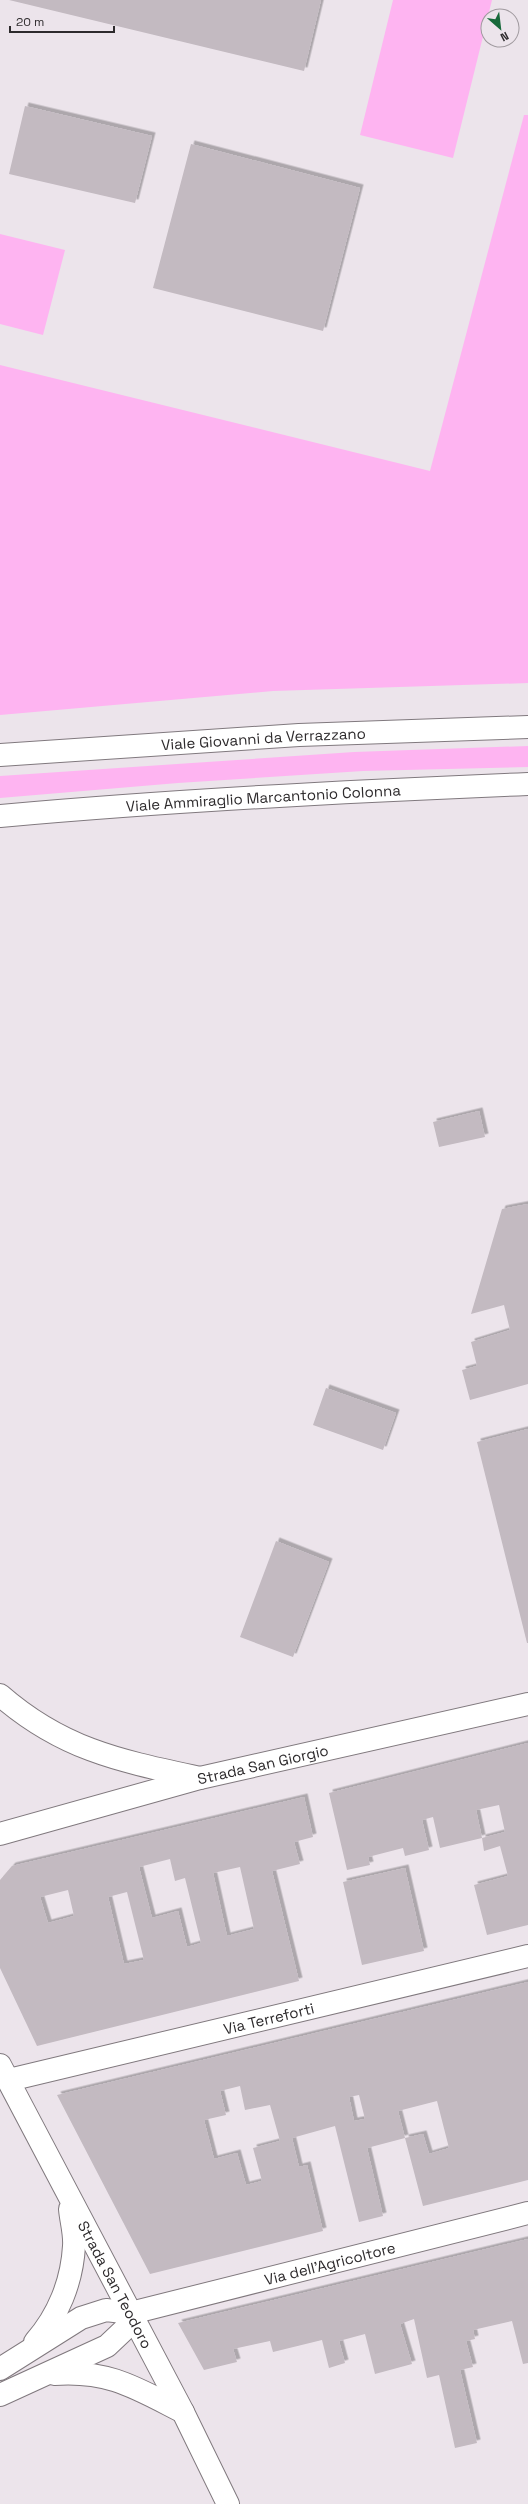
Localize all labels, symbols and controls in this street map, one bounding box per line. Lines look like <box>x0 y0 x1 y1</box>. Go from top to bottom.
scale bar <box>10 8 114 34</box>
north arrow <box>480 8 520 48</box>
text: 20 m <box>16 14 44 30</box>
text: N <box>498 29 511 45</box>
street label: Viale Giovanni da Verrazzano <box>160 723 366 754</box>
street label: Viale Ammiraglio Marcantonio Colonna <box>125 780 402 815</box>
street label: Strada San Giorgio <box>195 1740 330 1788</box>
street label: Via Terreforti <box>221 1998 316 2038</box>
street label: Strada San Teodoro <box>74 2217 157 2351</box>
street label: Via dell'Agricoltore <box>262 2237 397 2289</box>

